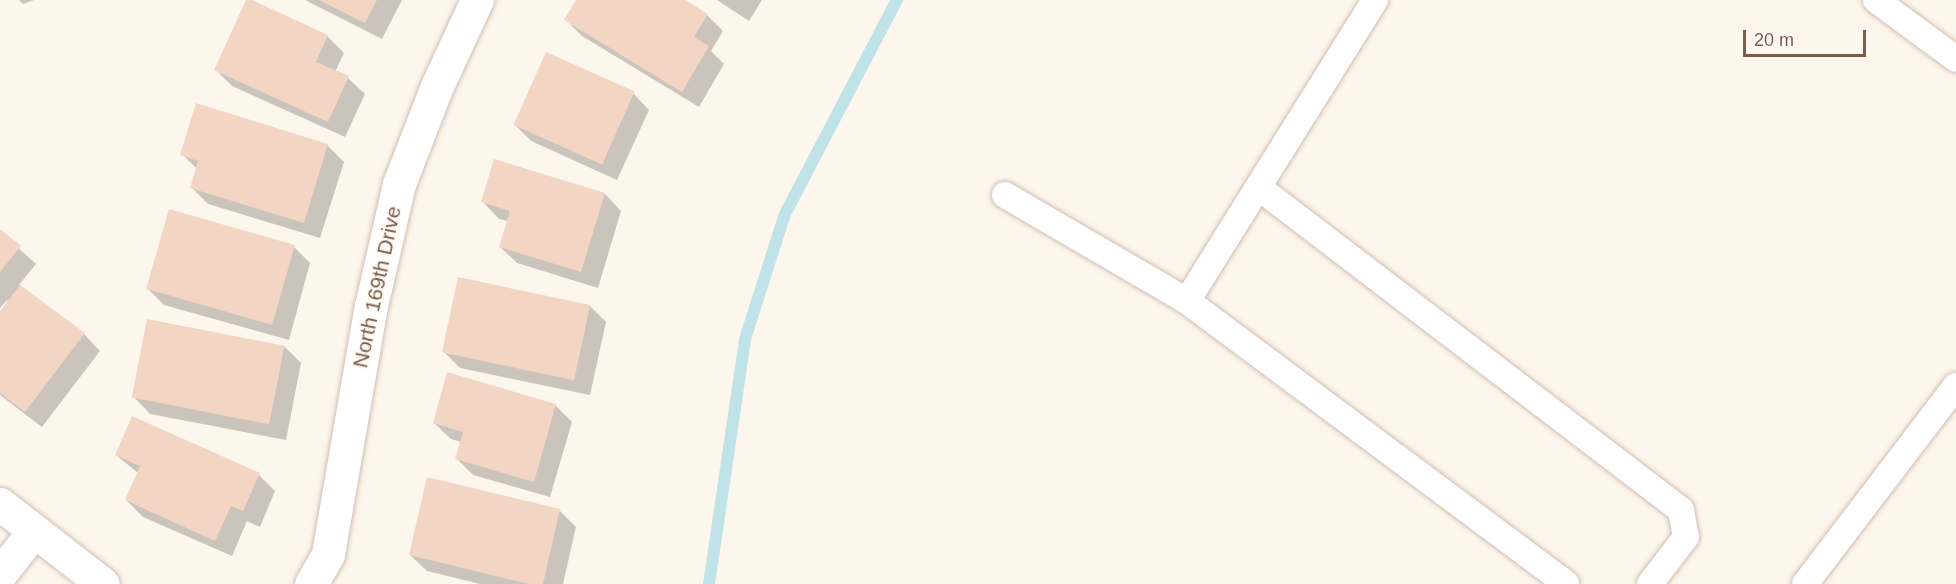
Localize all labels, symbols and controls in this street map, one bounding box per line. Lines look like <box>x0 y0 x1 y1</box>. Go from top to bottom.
scale bar <box>1746 18 1869 56</box>
text: 20 m <box>1754 30 1794 50</box>
street label: North 169th Drive <box>348 204 406 370</box>

